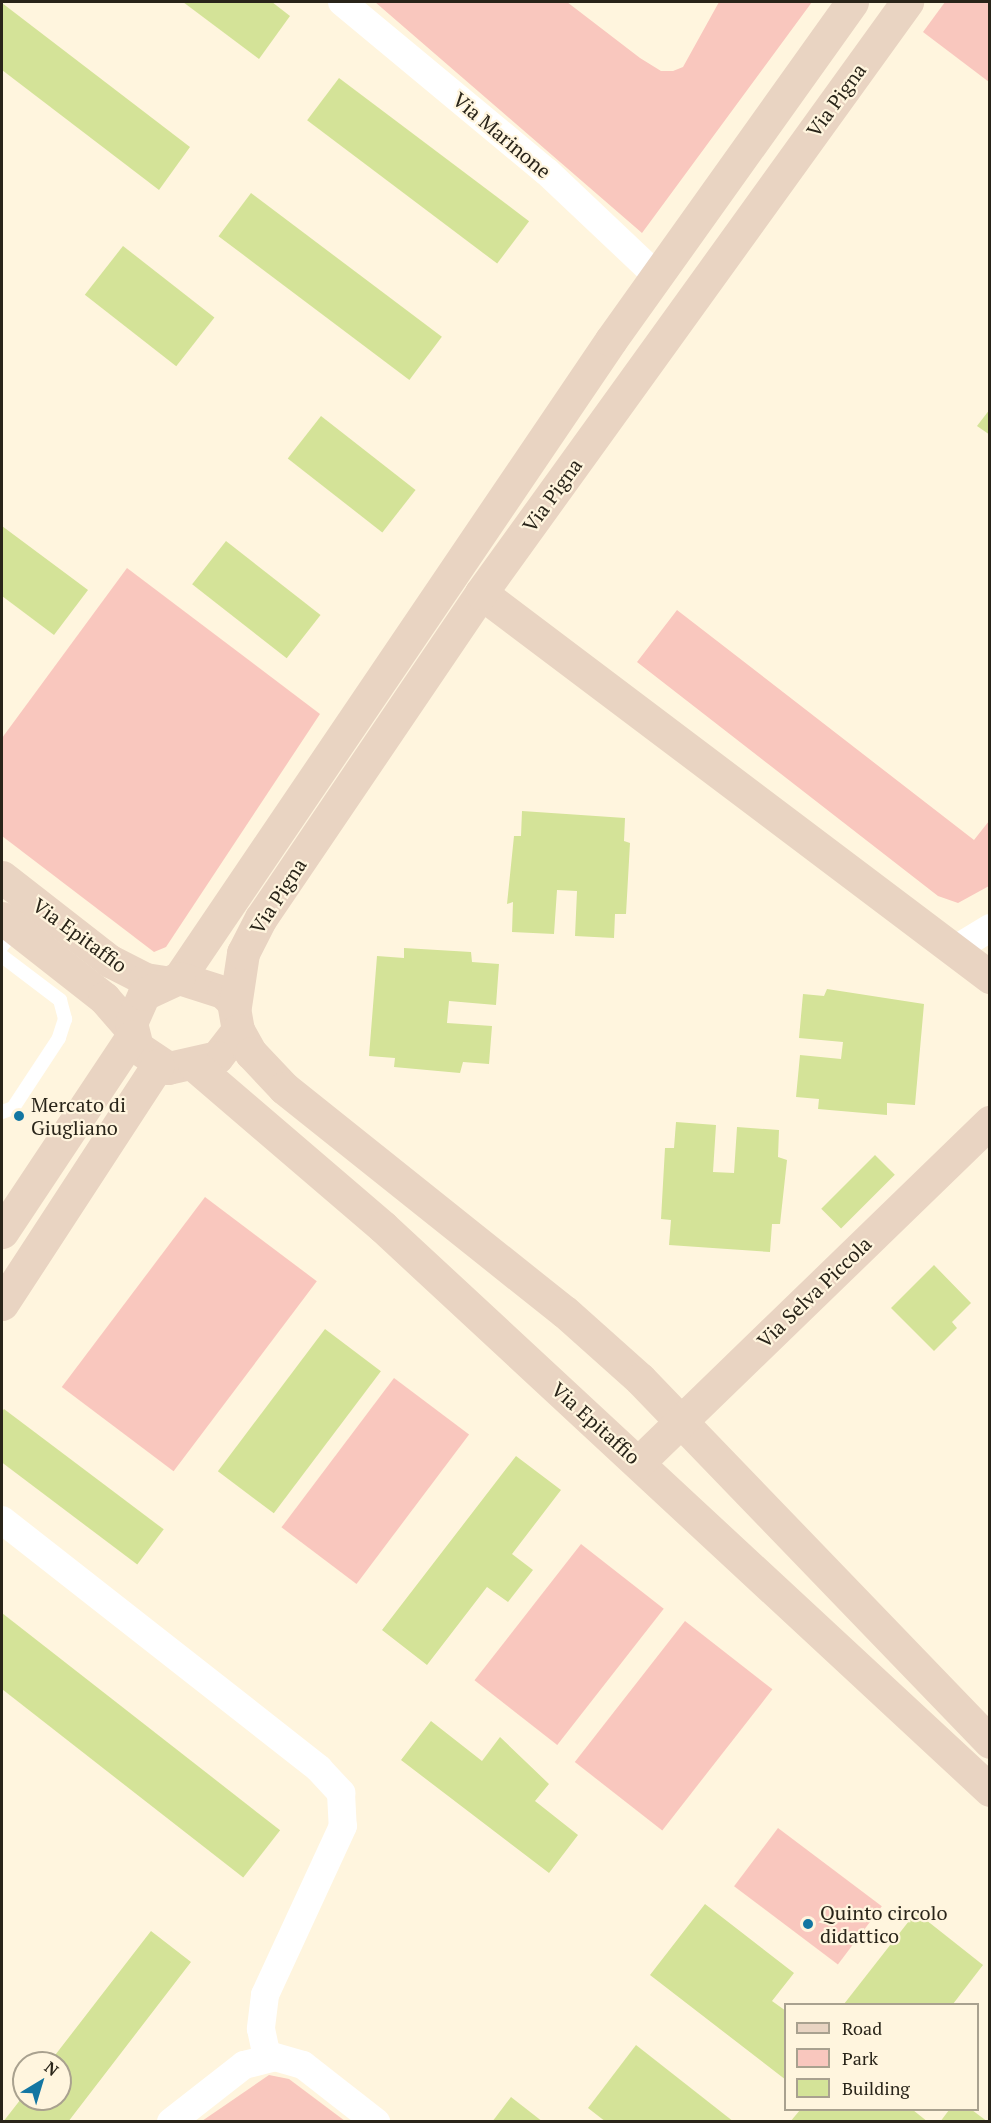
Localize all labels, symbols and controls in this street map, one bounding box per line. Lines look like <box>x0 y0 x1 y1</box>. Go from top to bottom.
street label: Via Pigna <box>801 59 871 141</box>
street label: Via Marinone <box>448 87 556 183</box>
street label: Via Pigna <box>517 454 587 536</box>
street label: Via Pigna <box>245 854 311 938</box>
street label: Via Epitaffio <box>28 893 132 977</box>
place label: Mercato di Giugliano <box>31 1092 126 1139</box>
marker: Mercato di Giugliano <box>12 1109 26 1123</box>
street label: Via Selva Piccola <box>752 1231 876 1353</box>
street label: Via Epitaffio <box>547 1377 645 1469</box>
place label: Quinto circolo didattico <box>820 1900 948 1947</box>
marker: Quinto circolo didattico <box>801 1917 815 1931</box>
legend <box>784 2003 979 2111</box>
text: Road <box>842 2016 882 2040</box>
text: Park <box>842 2046 878 2070</box>
north arrow <box>12 2051 72 2111</box>
text: N <box>40 2056 63 2081</box>
text: Building <box>842 2076 910 2100</box>

